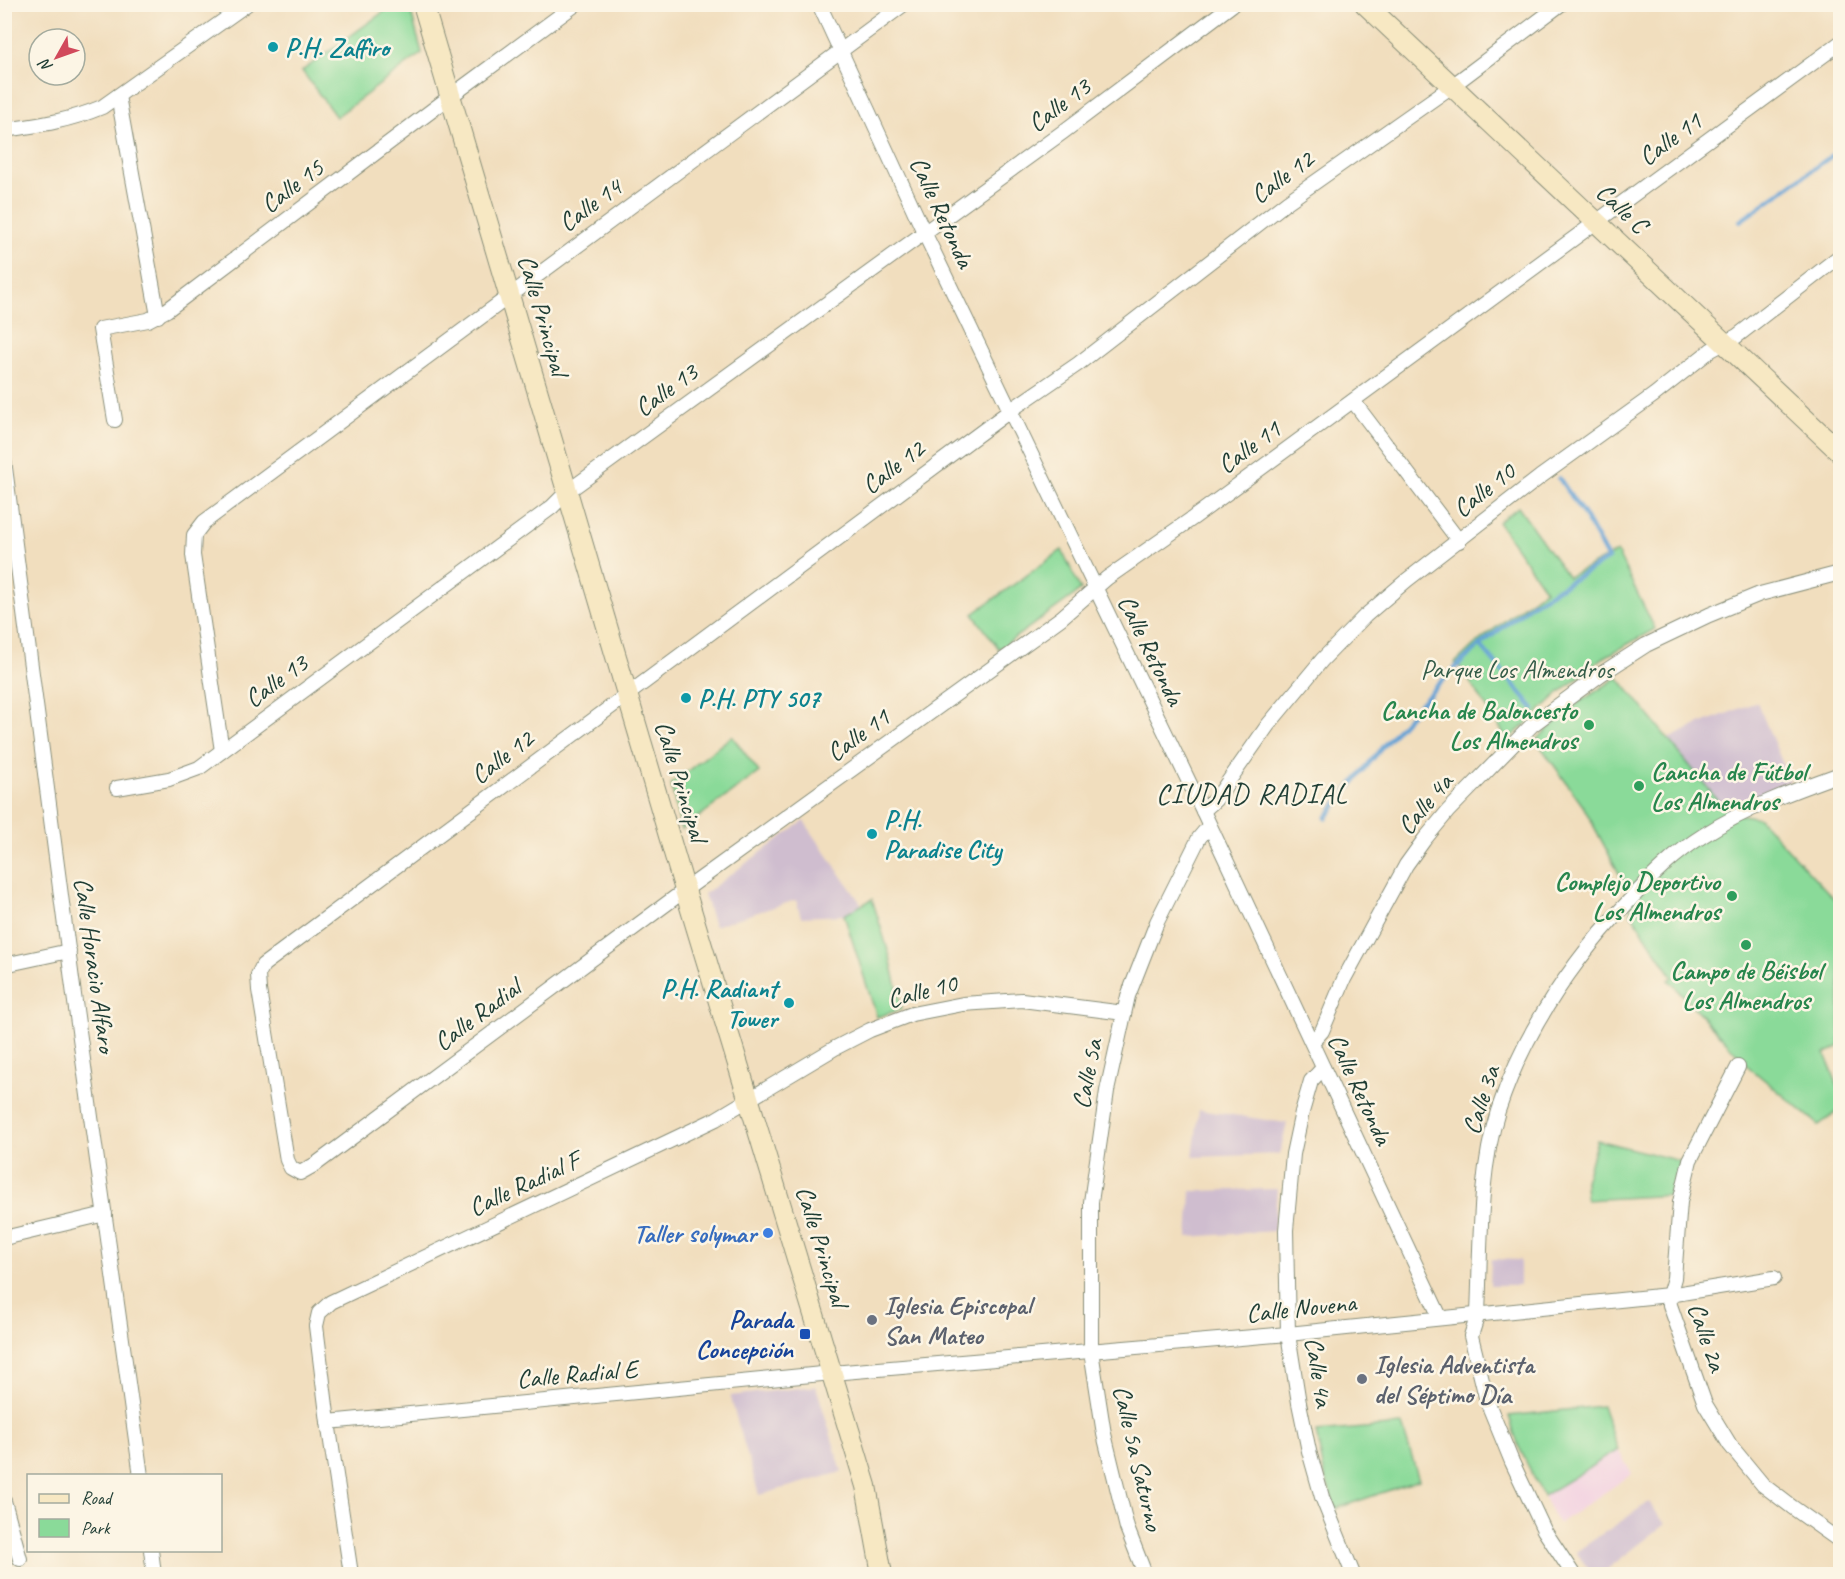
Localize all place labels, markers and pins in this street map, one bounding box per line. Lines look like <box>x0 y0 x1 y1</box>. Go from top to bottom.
place label: P.H. Zaffiro <box>285 31 392 64</box>
marker: P.H. Zaffiro <box>266 40 280 54</box>
place label: P.H. PTY 507 <box>698 682 822 715</box>
marker: P.H. PTY 507 <box>679 691 693 705</box>
place label: Cancha de Baloncesto Los Almendros <box>1381 694 1580 757</box>
marker: Cancha de Baloncesto Los Almendros <box>1582 718 1596 732</box>
place label: Cancha de Fútbol Los Almendros <box>1651 755 1812 818</box>
marker: Cancha de Fútbol Los Almendros <box>1632 779 1646 793</box>
place label: P.H. Paradise City <box>884 803 1003 866</box>
marker: P.H. Paradise City <box>865 827 879 841</box>
place label: Complejo Deportivo Los Almendros <box>1554 865 1723 928</box>
marker: Complejo Deportivo Los Almendros <box>1725 889 1739 903</box>
marker: Campo de Béisbol Los Almendros <box>1739 938 1753 952</box>
place label: Campo de Béisbol Los Almendros <box>1670 954 1827 1017</box>
place label: P.H. Radiant Tower <box>661 972 781 1035</box>
marker: P.H. Radiant Tower <box>782 996 796 1010</box>
place label: Taller solymar <box>633 1217 759 1250</box>
marker: Taller solymar <box>761 1226 775 1240</box>
place label: Iglesia Episcopal San Mateo <box>884 1289 1036 1352</box>
place label: Parada Concepción <box>696 1303 795 1366</box>
marker: Iglesia Episcopal San Mateo <box>865 1313 879 1327</box>
marker: Parada Concepción <box>798 1327 812 1341</box>
place label: Iglesia Adventista del Séptimo Día <box>1374 1348 1536 1411</box>
marker: Iglesia Adventista del Séptimo Día <box>1355 1372 1369 1386</box>

